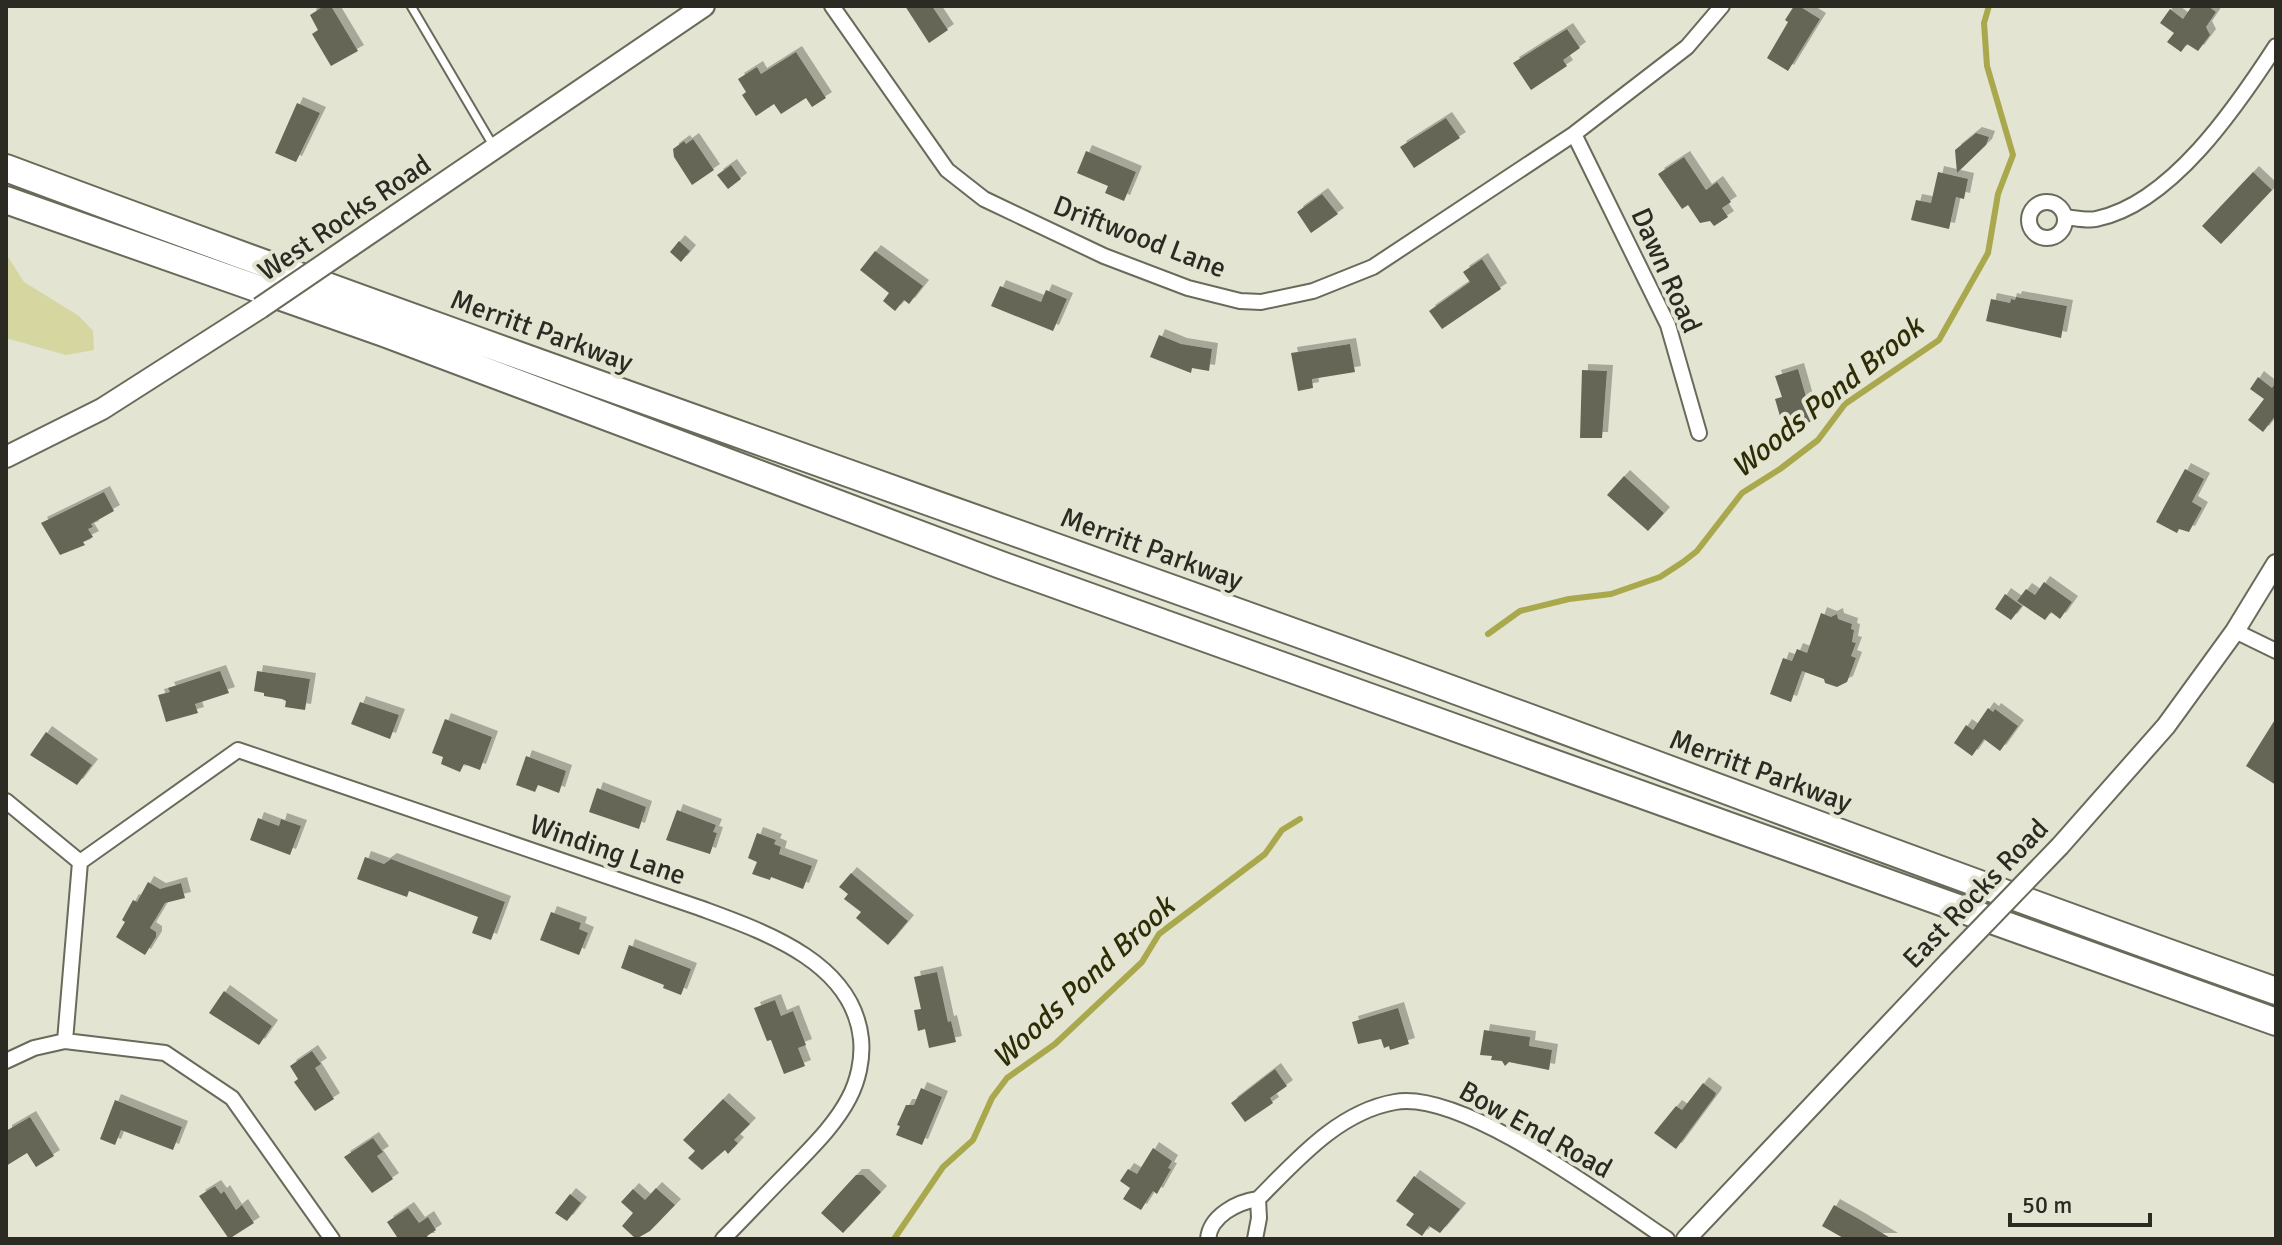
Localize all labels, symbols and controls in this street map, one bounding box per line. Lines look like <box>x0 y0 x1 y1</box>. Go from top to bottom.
street label: West Rocks Road <box>252 147 438 288</box>
street label: Driftwood Lane <box>1048 188 1231 286</box>
street label: Dawn Road <box>1623 203 1709 338</box>
street label: Merritt Parkway <box>446 282 638 380</box>
water label: Woods Pond Brook <box>1724 307 1933 486</box>
street label: Merritt Parkway <box>1056 500 1248 598</box>
street label: Merritt Parkway <box>1665 722 1857 820</box>
street label: Winding Lane <box>525 807 690 893</box>
street label: East Rocks Road <box>1896 812 2056 976</box>
water label: Woods Pond Brook <box>984 886 1185 1076</box>
street label: Bow End Road <box>1453 1074 1618 1186</box>
scale bar <box>2010 1177 2150 1227</box>
text: 50 m <box>2022 1190 2072 1220</box>

